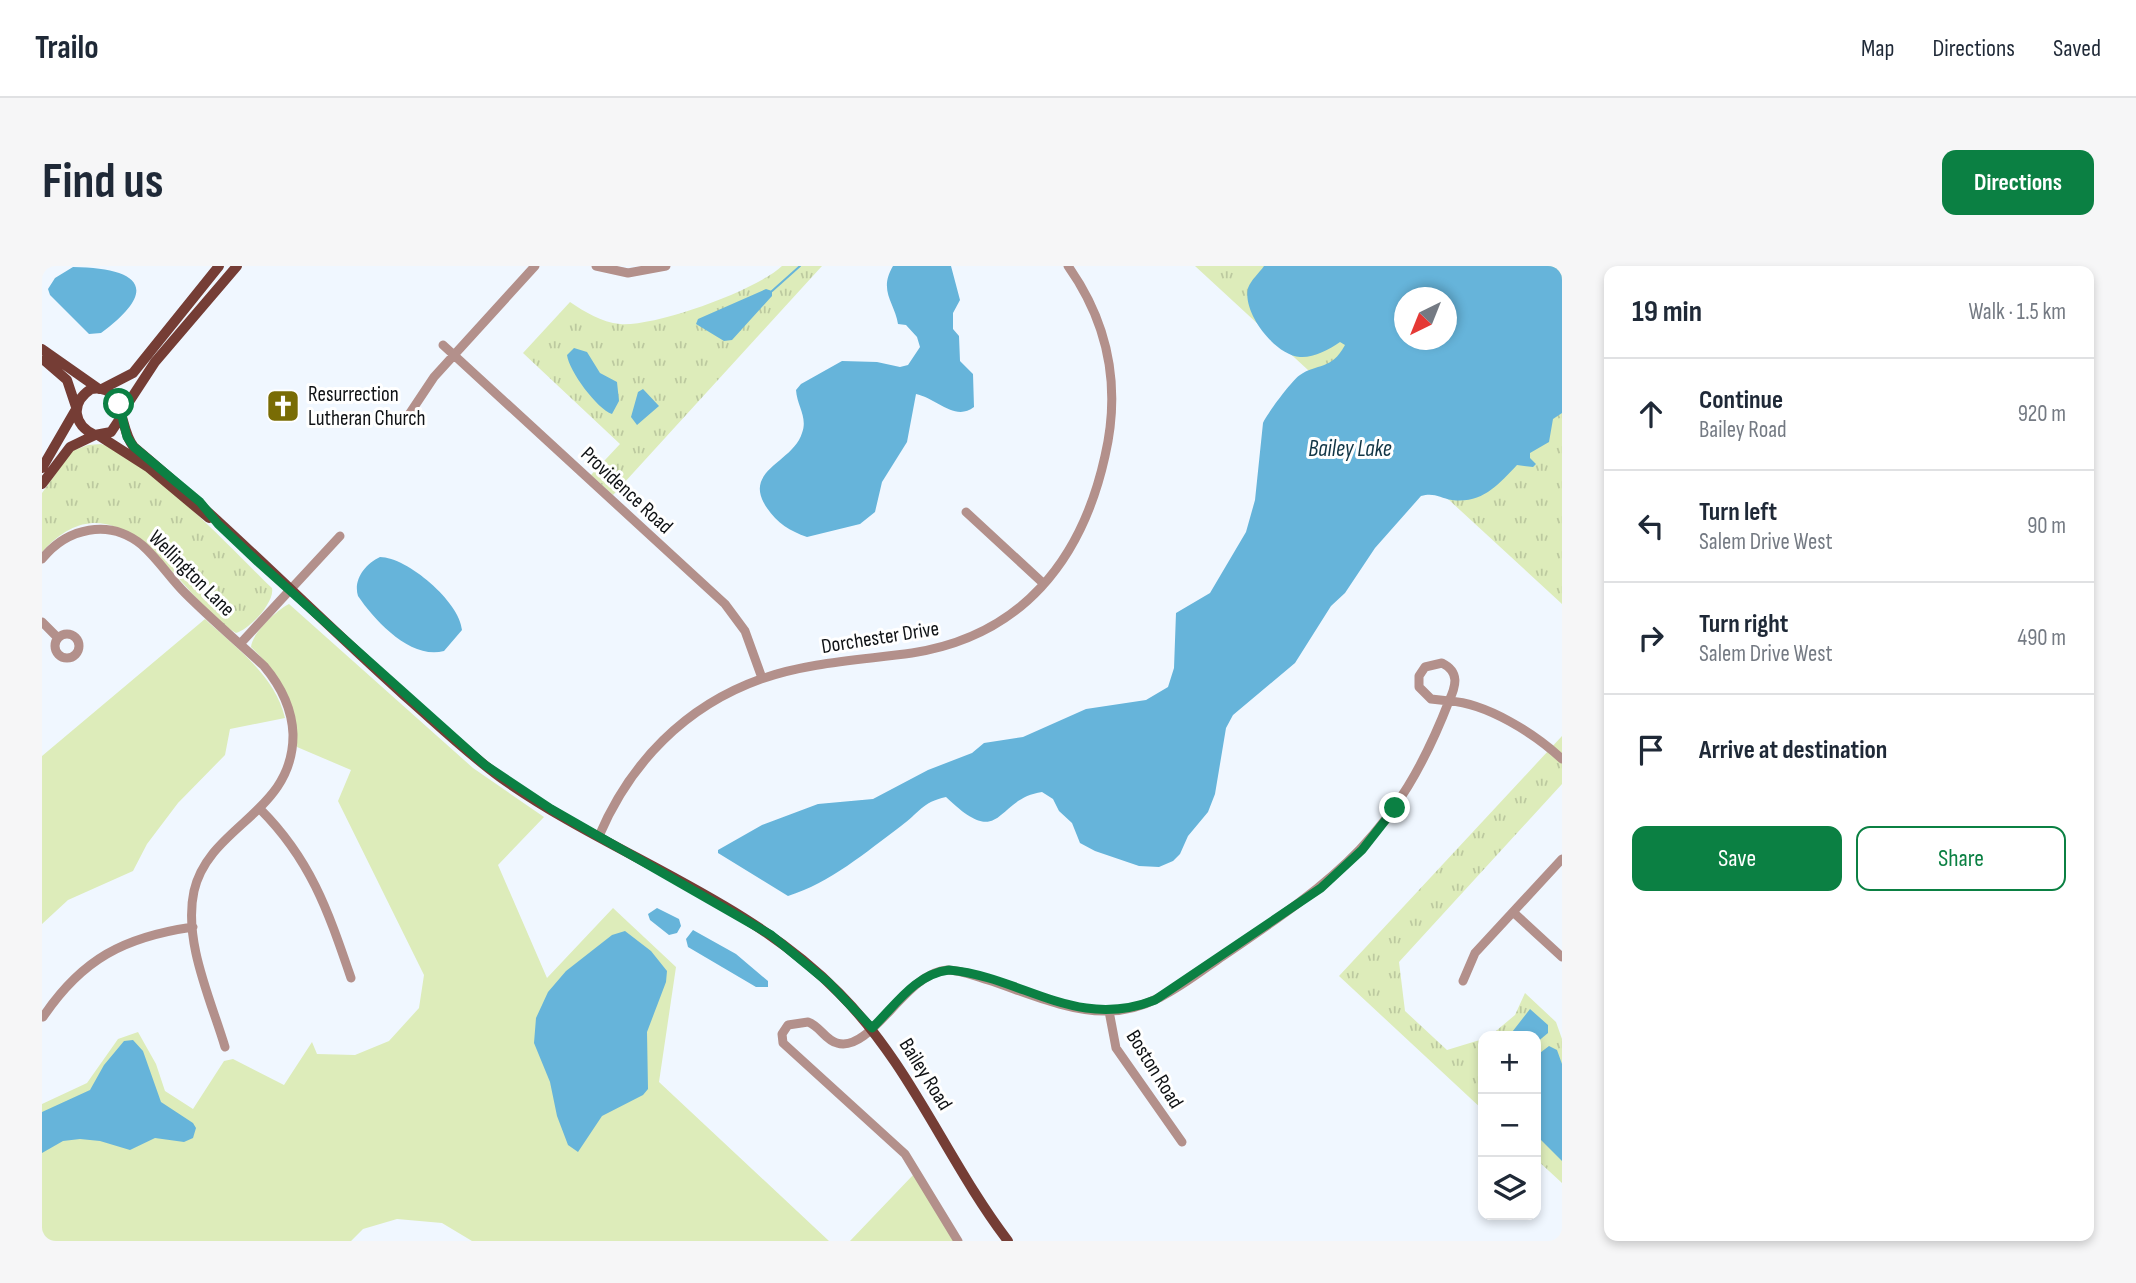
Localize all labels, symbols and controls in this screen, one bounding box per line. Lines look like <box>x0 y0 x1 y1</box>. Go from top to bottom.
text: Trailo <box>35 28 99 68</box>
text: Map <box>1861 34 1894 63</box>
text: Directions <box>1932 34 2015 63</box>
text: Saved <box>2053 34 2101 63</box>
button: Directions <box>1942 150 2094 215</box>
text: Find us <box>42 153 164 212</box>
north arrow <box>1394 287 1457 350</box>
text: 19 min <box>1632 294 1702 330</box>
text: Walk · 1.5 km <box>1968 298 2066 326</box>
place label: Resurrection Lutheran Church <box>308 382 426 431</box>
text: Continue <box>1699 385 1783 416</box>
church icon: Resurrection Lutheran Church <box>264 387 302 425</box>
route start <box>103 388 134 419</box>
icon: ahead <box>1632 395 1670 433</box>
text: 920 m <box>2018 400 2066 428</box>
text: Bailey Road <box>1699 416 1787 444</box>
water label: Bailey Lake <box>1308 435 1392 463</box>
street label: Providence Road <box>576 442 678 539</box>
text: Turn left <box>1699 497 1777 528</box>
icon: left <box>1632 507 1670 545</box>
text: 90 m <box>2027 512 2066 540</box>
street label: Wellington Lane <box>143 525 240 622</box>
text: Salem Drive West <box>1699 528 1833 556</box>
text: Turn right <box>1699 609 1788 640</box>
street label: Dorchester Drive <box>819 616 941 659</box>
icon: right <box>1632 619 1670 657</box>
text: 490 m <box>2017 624 2066 652</box>
text: Salem Drive West <box>1699 640 1833 668</box>
icon: arrive <box>1632 731 1670 769</box>
text: Arrive at destination <box>1699 735 1887 766</box>
route end <box>1379 792 1410 823</box>
button: Save <box>1632 826 1842 891</box>
button: Share <box>1856 826 2066 891</box>
street label: Boston Road <box>1121 1025 1188 1113</box>
map controls <box>1478 1031 1541 1220</box>
button: + <box>1478 1031 1541 1094</box>
street label: Bailey Road <box>894 1034 957 1115</box>
button: − <box>1478 1094 1541 1157</box>
button: layers <box>1478 1157 1541 1220</box>

